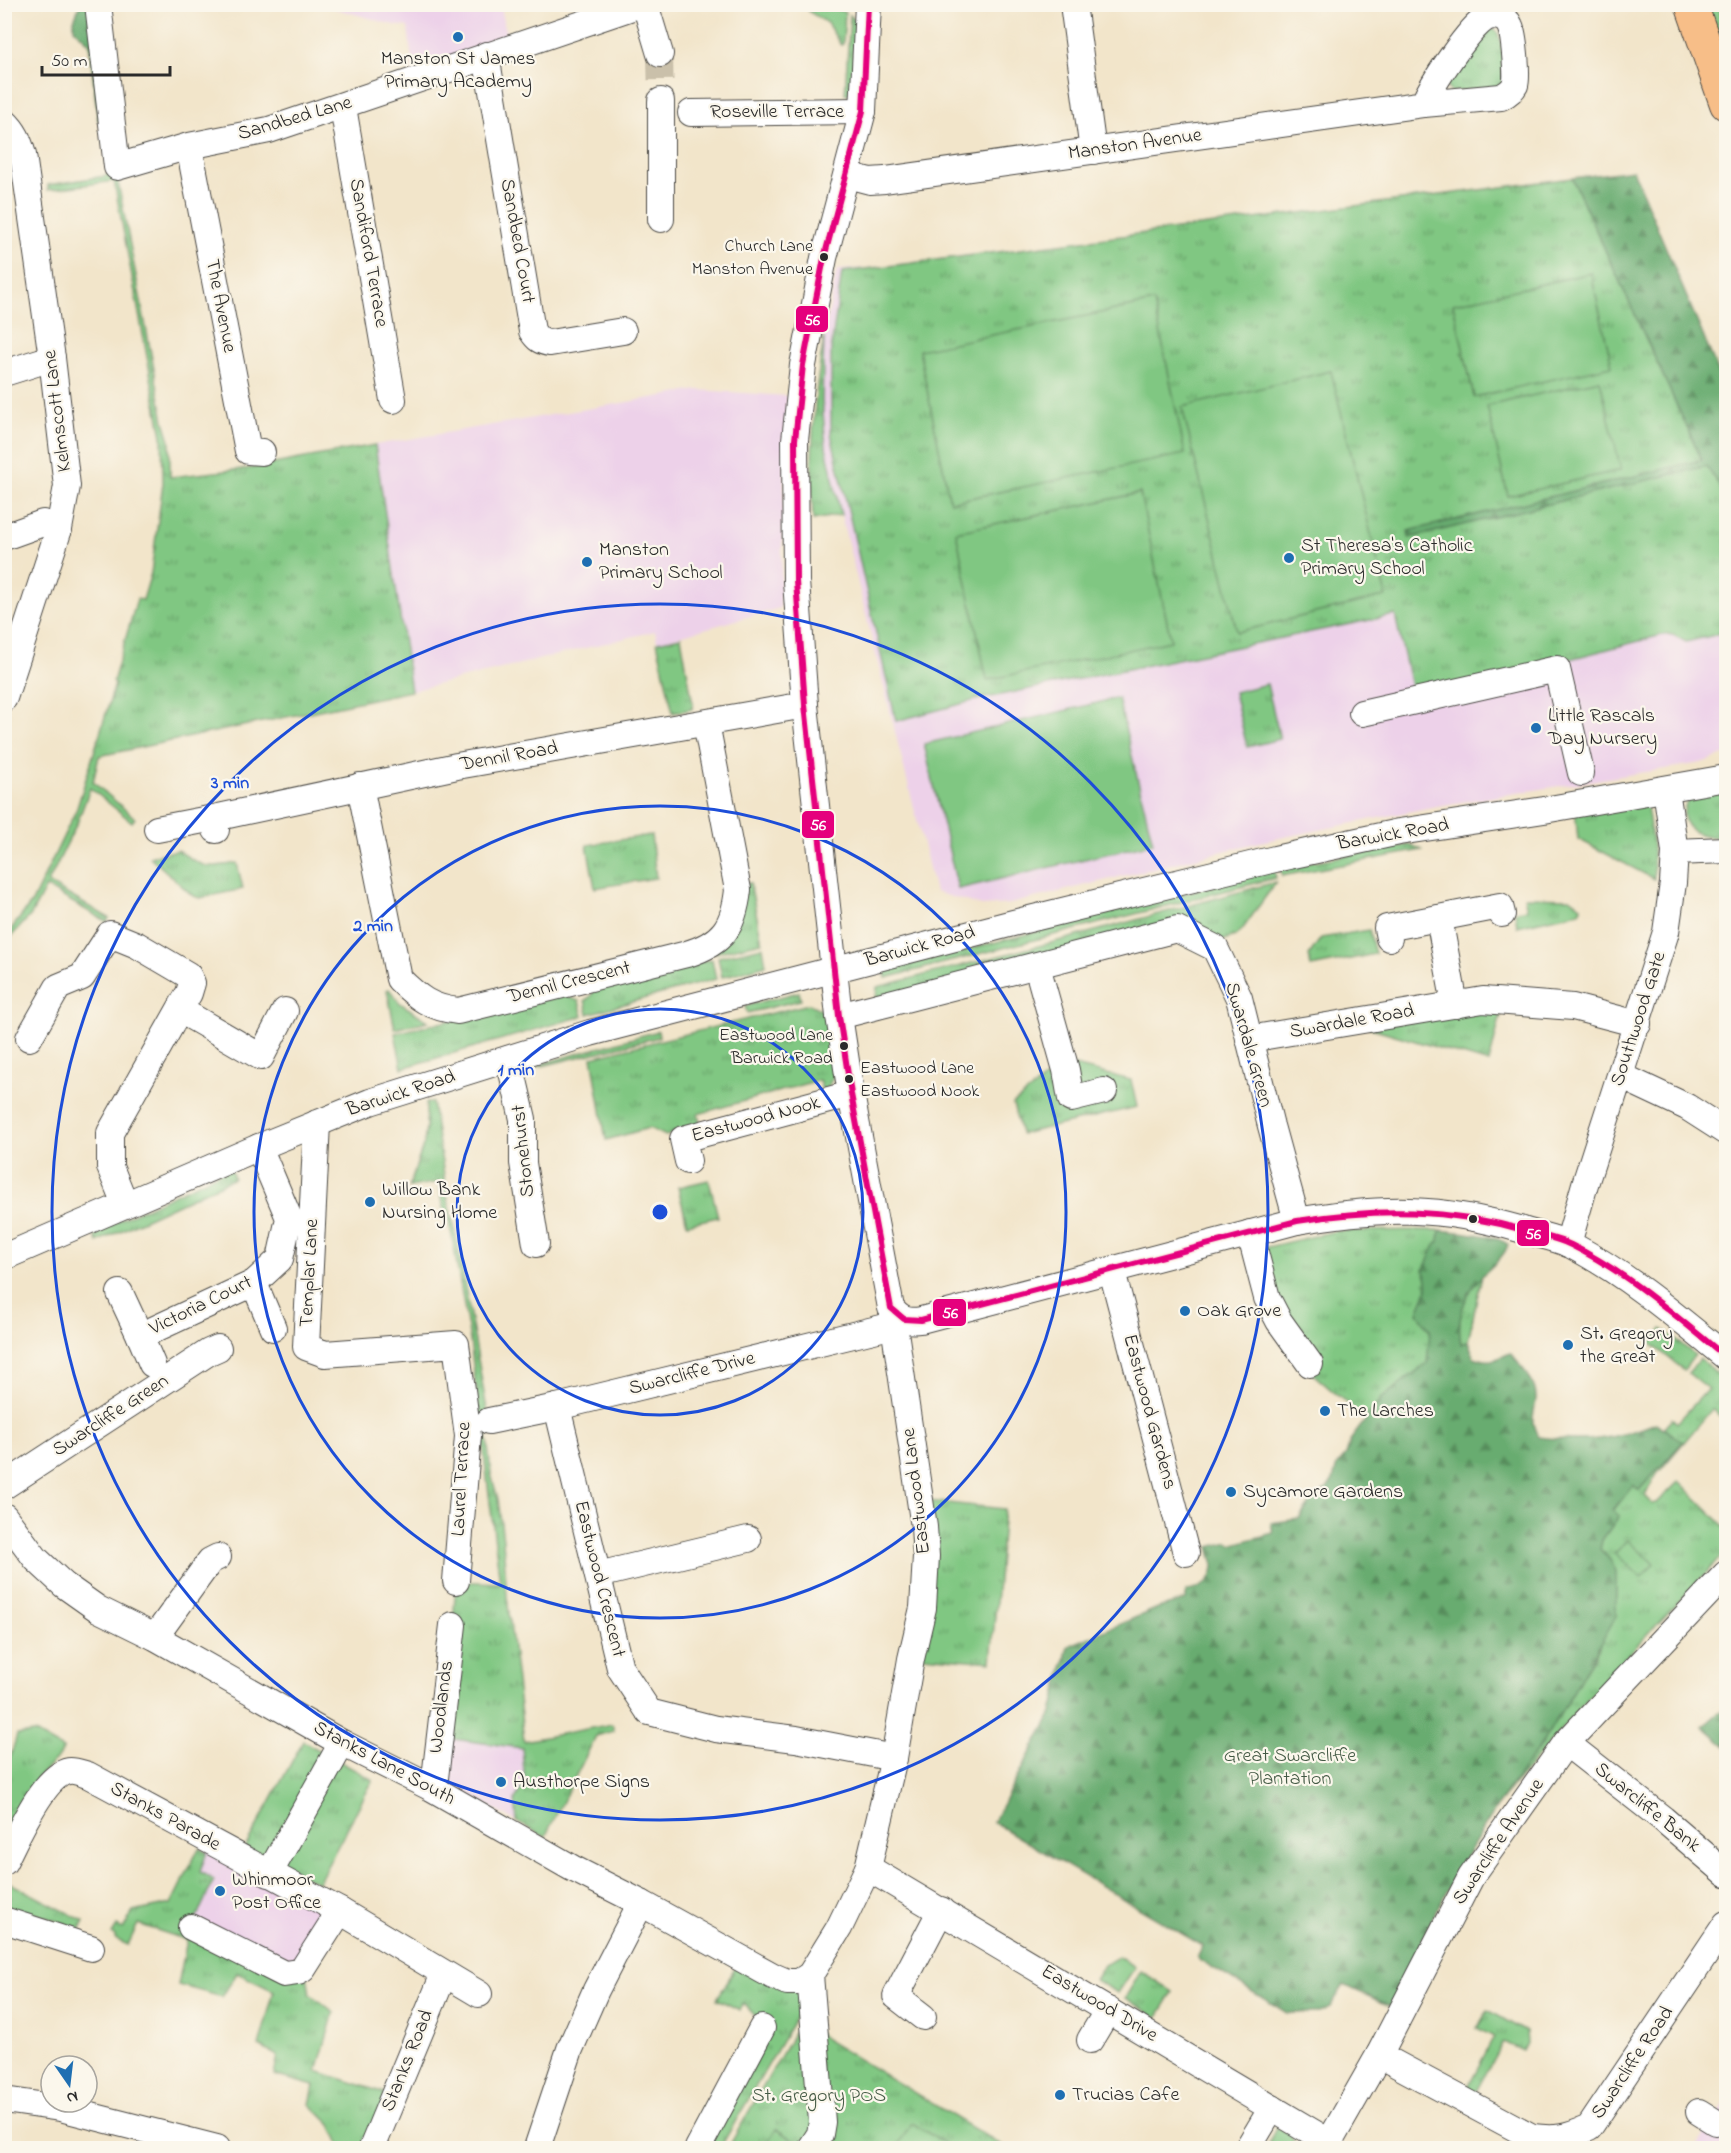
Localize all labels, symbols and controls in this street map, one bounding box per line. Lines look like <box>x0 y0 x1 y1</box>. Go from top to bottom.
marker: Manston St James Primary Academy <box>451 30 465 44</box>
scale bar <box>42 39 170 77</box>
place label: Manston St James Primary Academy <box>381 45 535 97</box>
text: 50 m <box>51 49 88 75</box>
street label: Sandbed Lane <box>235 89 356 149</box>
street label: Roseville Terrace <box>710 98 844 127</box>
street label: Manston Avenue <box>1066 121 1204 169</box>
street label: Sandiford Terrace <box>341 176 395 330</box>
street label: Sandbed Court <box>492 176 542 306</box>
place label: Church Lane Manston Avenue <box>692 234 814 283</box>
marker: Church Lane Manston Avenue <box>818 251 830 263</box>
street label: The Avenue <box>197 257 243 355</box>
line badge: 56 <box>795 305 829 333</box>
text: 56 <box>804 309 821 333</box>
street label: Kelmscott Lane <box>36 348 80 474</box>
place label: St Theresa's Catholic Primary School <box>1301 532 1473 584</box>
place label: Manston Primary School <box>599 536 723 588</box>
marker: St Theresa's Catholic Primary School <box>1282 551 1296 565</box>
marker: Manston Primary School <box>580 555 594 569</box>
place label: Little Rascals Day Nursery <box>1547 702 1657 754</box>
marker: Little Rascals Day Nursery <box>1529 721 1543 735</box>
street label: Dennil Road <box>457 734 560 780</box>
text: 3 min <box>210 771 249 797</box>
line badge: 56 <box>801 810 835 839</box>
street label: Barwick Road <box>1334 811 1451 859</box>
text: 56 <box>810 814 827 838</box>
text: 2 min <box>352 914 393 940</box>
street label: Barwick Road <box>861 918 978 976</box>
street label: Southwood Gate <box>1604 948 1674 1090</box>
street label: Dennil Crescent <box>503 954 634 1013</box>
street label: Swardale Green <box>1216 979 1280 1111</box>
street label: Swardale Road <box>1288 997 1416 1047</box>
place label: Eastwood Lane Barwick Road <box>719 1023 834 1072</box>
marker: Eastwood Lane Barwick Road <box>838 1040 850 1052</box>
place label: Eastwood Lane Eastwood Nook <box>860 1056 979 1105</box>
text: 1 min <box>498 1058 534 1084</box>
street label: Barwick Road <box>342 1063 459 1126</box>
marker: Eastwood Lane Eastwood Nook <box>843 1073 855 1085</box>
street label: Eastwood Nook <box>688 1089 824 1151</box>
street label: Stonehurst <box>505 1103 543 1199</box>
place label: Willow Bank Nursing Home <box>382 1176 497 1229</box>
marker: Willow Bank Nursing Home <box>363 1195 377 1209</box>
centre of rings <box>650 1202 670 1222</box>
unlabelled marker <box>1467 1213 1479 1225</box>
street label: Templar Lane <box>293 1218 327 1328</box>
line badge: 56 <box>1516 1219 1550 1247</box>
text: 56 <box>1525 1223 1542 1247</box>
street label: Victoria Court <box>144 1268 258 1344</box>
place label: Oak Grove <box>1197 1297 1281 1326</box>
line badge: 56 <box>932 1298 967 1327</box>
text: 56 <box>942 1302 959 1326</box>
marker: Oak Grove <box>1178 1304 1192 1318</box>
place label: St. Gregory the Great <box>1580 1320 1673 1372</box>
street label: Eastwood Gardens <box>1114 1331 1184 1493</box>
marker: St. Gregory the Great <box>1561 1338 1575 1352</box>
street label: Swarcliffe Drive <box>626 1344 758 1404</box>
street label: Swarcliffe Green <box>47 1367 175 1465</box>
place label: The Larches <box>1337 1397 1434 1426</box>
marker: The Larches <box>1318 1404 1332 1418</box>
street label: Laurel Terrace <box>445 1421 479 1537</box>
street label: Eastwood Lane <box>895 1426 939 1556</box>
place label: Sycamore Gardens <box>1243 1478 1403 1507</box>
marker: Sycamore Gardens <box>1224 1485 1238 1499</box>
street label: Eastwood Crescent <box>566 1498 633 1661</box>
street label: Woodlands <box>422 1659 462 1755</box>
street label: Stanks Lane South <box>308 1714 460 1814</box>
park label: Great Swarcliffe Plantation <box>1224 1742 1356 1794</box>
street label: Swarcliffe Bank <box>1587 1756 1707 1860</box>
place label: Austhorpe Signs <box>513 1768 650 1798</box>
street label: Swarcliffe Avenue <box>1446 1773 1552 1911</box>
street label: Stanks Parade <box>104 1775 226 1859</box>
marker: Austhorpe Signs <box>494 1775 508 1789</box>
place label: Whinmoor Post Office <box>232 1866 321 1918</box>
marker: Whinmoor Post Office <box>213 1884 227 1898</box>
street label: Eastwood Drive <box>1035 1958 1163 2050</box>
street label: Swarcliffe Road <box>1584 2001 1682 2125</box>
street label: Stanks Road <box>374 2006 442 2116</box>
north arrow <box>39 2054 99 2114</box>
place label: Trucias Cafe <box>1072 2081 1180 2110</box>
park label: St. Gregory POS <box>752 2082 886 2112</box>
text: N <box>64 2084 80 2110</box>
marker: Trucias Cafe <box>1053 2088 1067 2102</box>

